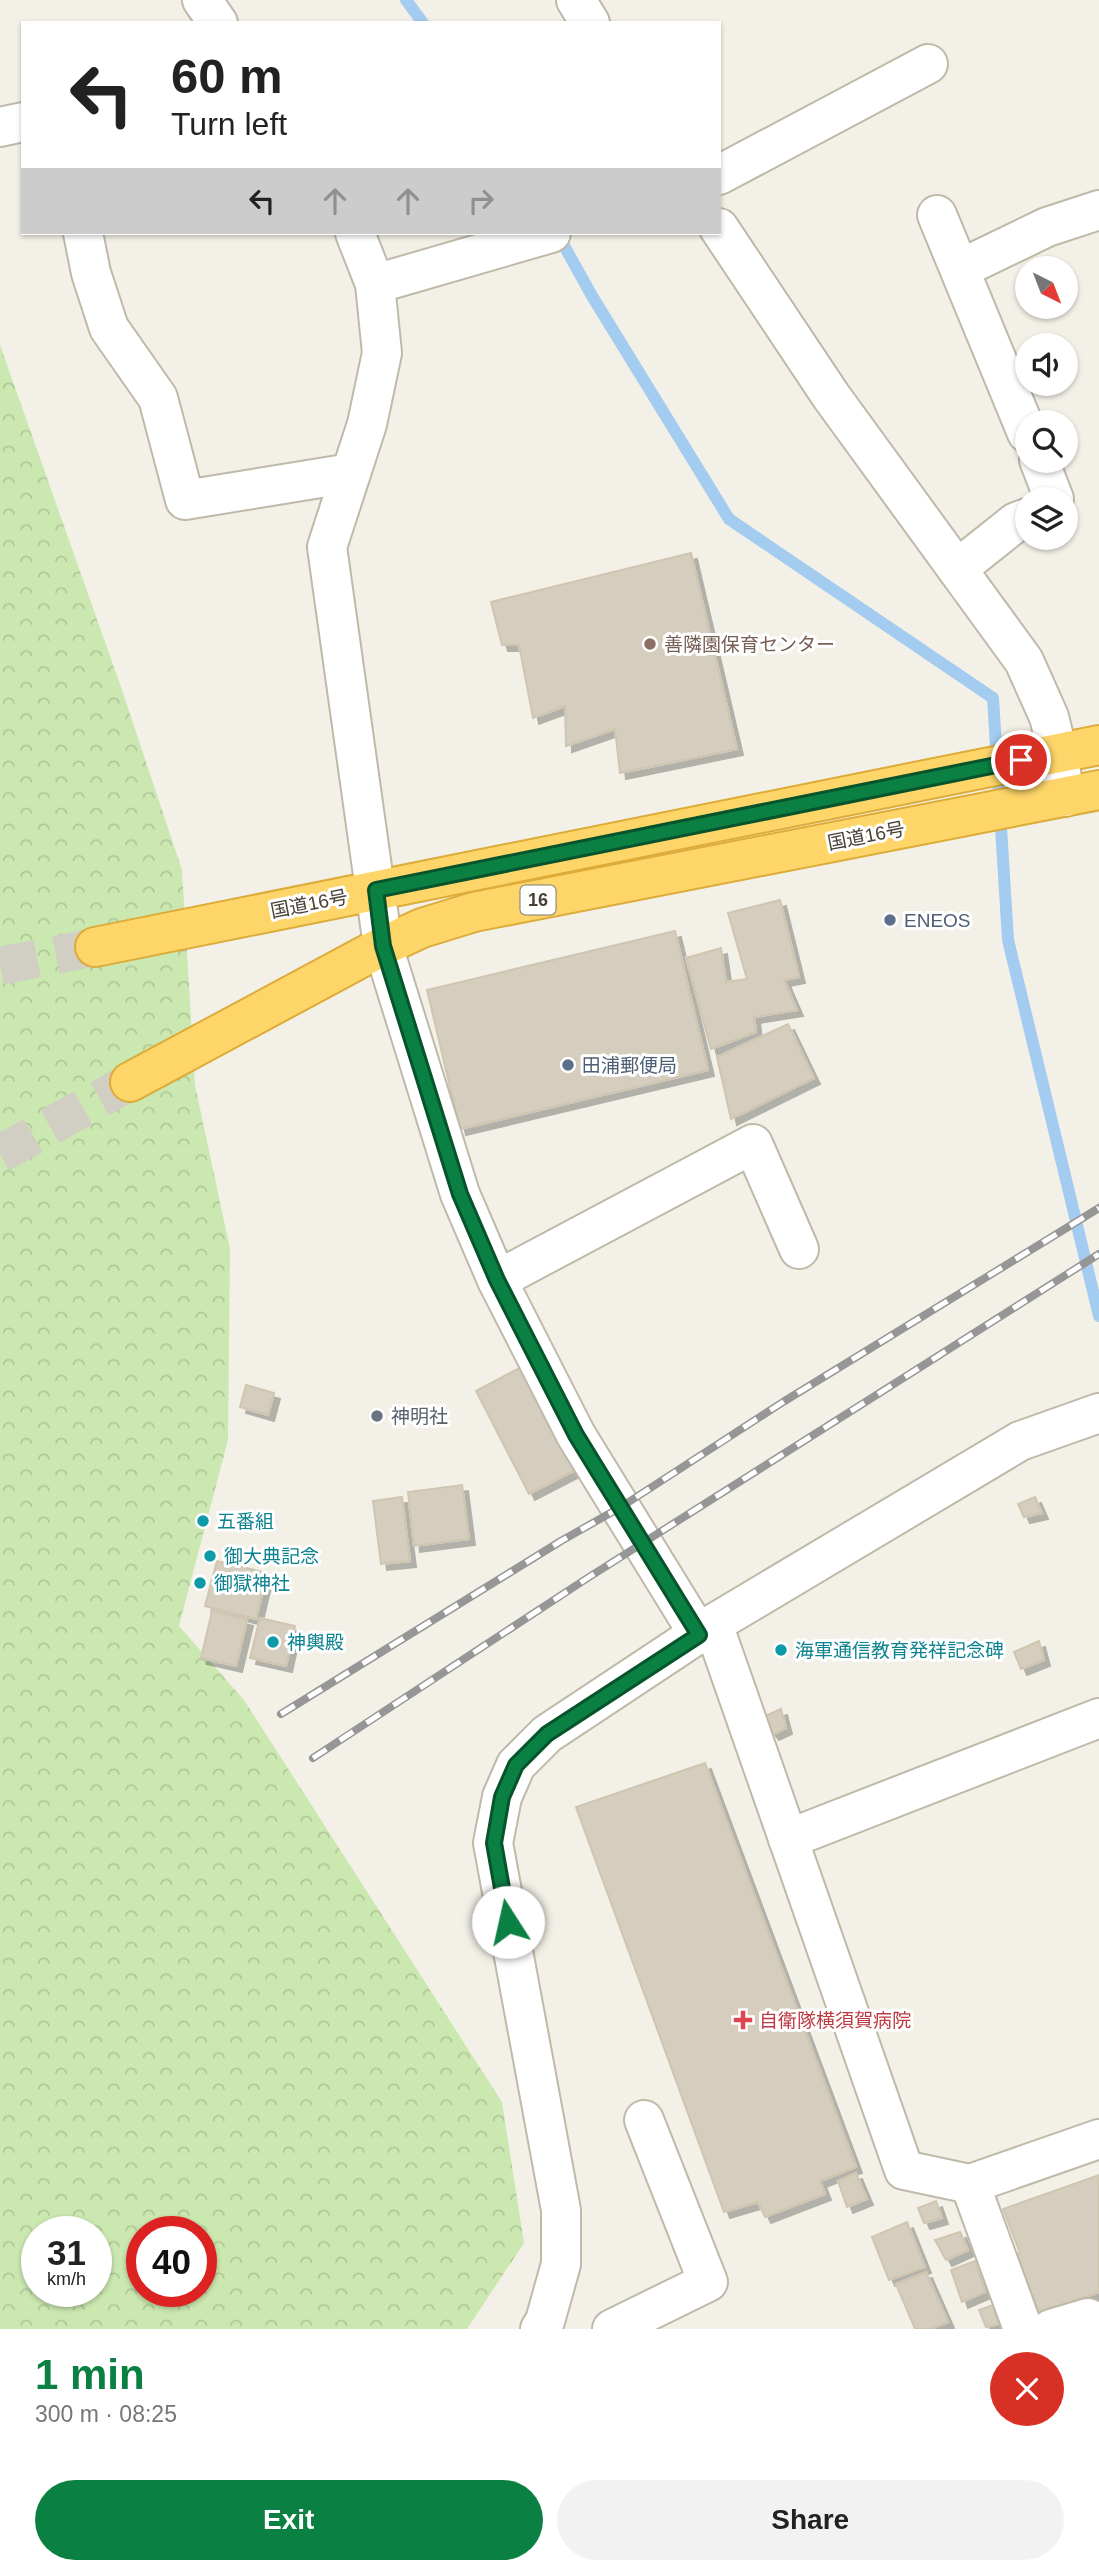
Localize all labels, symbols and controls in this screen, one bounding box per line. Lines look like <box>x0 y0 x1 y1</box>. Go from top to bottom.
icon: left <box>56 49 147 140</box>
text: 60 m <box>171 49 283 103</box>
text: Turn left <box>171 106 287 142</box>
icon: left <box>243 182 281 220</box>
icon: ahead <box>316 182 354 220</box>
icon: ahead <box>389 182 427 220</box>
icon: right <box>462 182 500 220</box>
north arrow <box>1015 256 1078 318</box>
map controls <box>1015 256 1078 550</box>
button: sound <box>1015 333 1078 396</box>
button: search <box>1015 410 1078 473</box>
button: layers <box>1015 487 1078 550</box>
place label: 善隣園保育センター <box>664 634 835 655</box>
marker: 善隣園保育センター <box>642 636 658 652</box>
pin <box>991 730 1051 790</box>
icon: arrive <box>1002 741 1040 779</box>
street label: 国道16号 <box>826 818 906 854</box>
street label: 国道16号 <box>269 886 349 922</box>
road number: 16 <box>520 886 556 915</box>
place label: ENEOS <box>904 910 971 931</box>
marker: ENEOS <box>882 912 898 928</box>
place label: 田浦郵便局 <box>582 1055 677 1076</box>
marker: 田浦郵便局 <box>560 1057 576 1073</box>
place label: 神明社 <box>391 1406 448 1427</box>
marker: 神明社 <box>369 1408 385 1424</box>
place label: 五番組 <box>217 1511 274 1532</box>
marker: 五番組 <box>195 1513 211 1529</box>
place label: 御大典記念 <box>224 1546 319 1567</box>
marker: 御大典記念 <box>202 1548 218 1564</box>
place label: 御獄神社 <box>214 1573 290 1594</box>
marker: 御獄神社 <box>192 1575 208 1591</box>
place label: 神輿殿 <box>287 1632 344 1653</box>
marker: 神輿殿 <box>265 1634 281 1650</box>
place label: 海軍通信教育発祥記念碑 <box>795 1640 1004 1661</box>
marker: 海軍通信教育発祥記念碑 <box>773 1642 789 1658</box>
position arrow <box>471 1885 545 1959</box>
marker: 自衛隊横須賀病院 <box>733 2010 753 2030</box>
place label: 自衛隊横須賀病院 <box>759 2010 911 2031</box>
speed limit sign: 40 <box>126 2216 217 2307</box>
text: 31 <box>47 2233 86 2272</box>
text: km/h <box>47 2269 86 2289</box>
text: 1 min <box>35 2351 145 2398</box>
button: close <box>990 2352 1064 2426</box>
text: 300 m · 08:25 <box>35 2401 177 2427</box>
button: Exit <box>35 2480 543 2560</box>
button: Share <box>557 2480 1064 2560</box>

